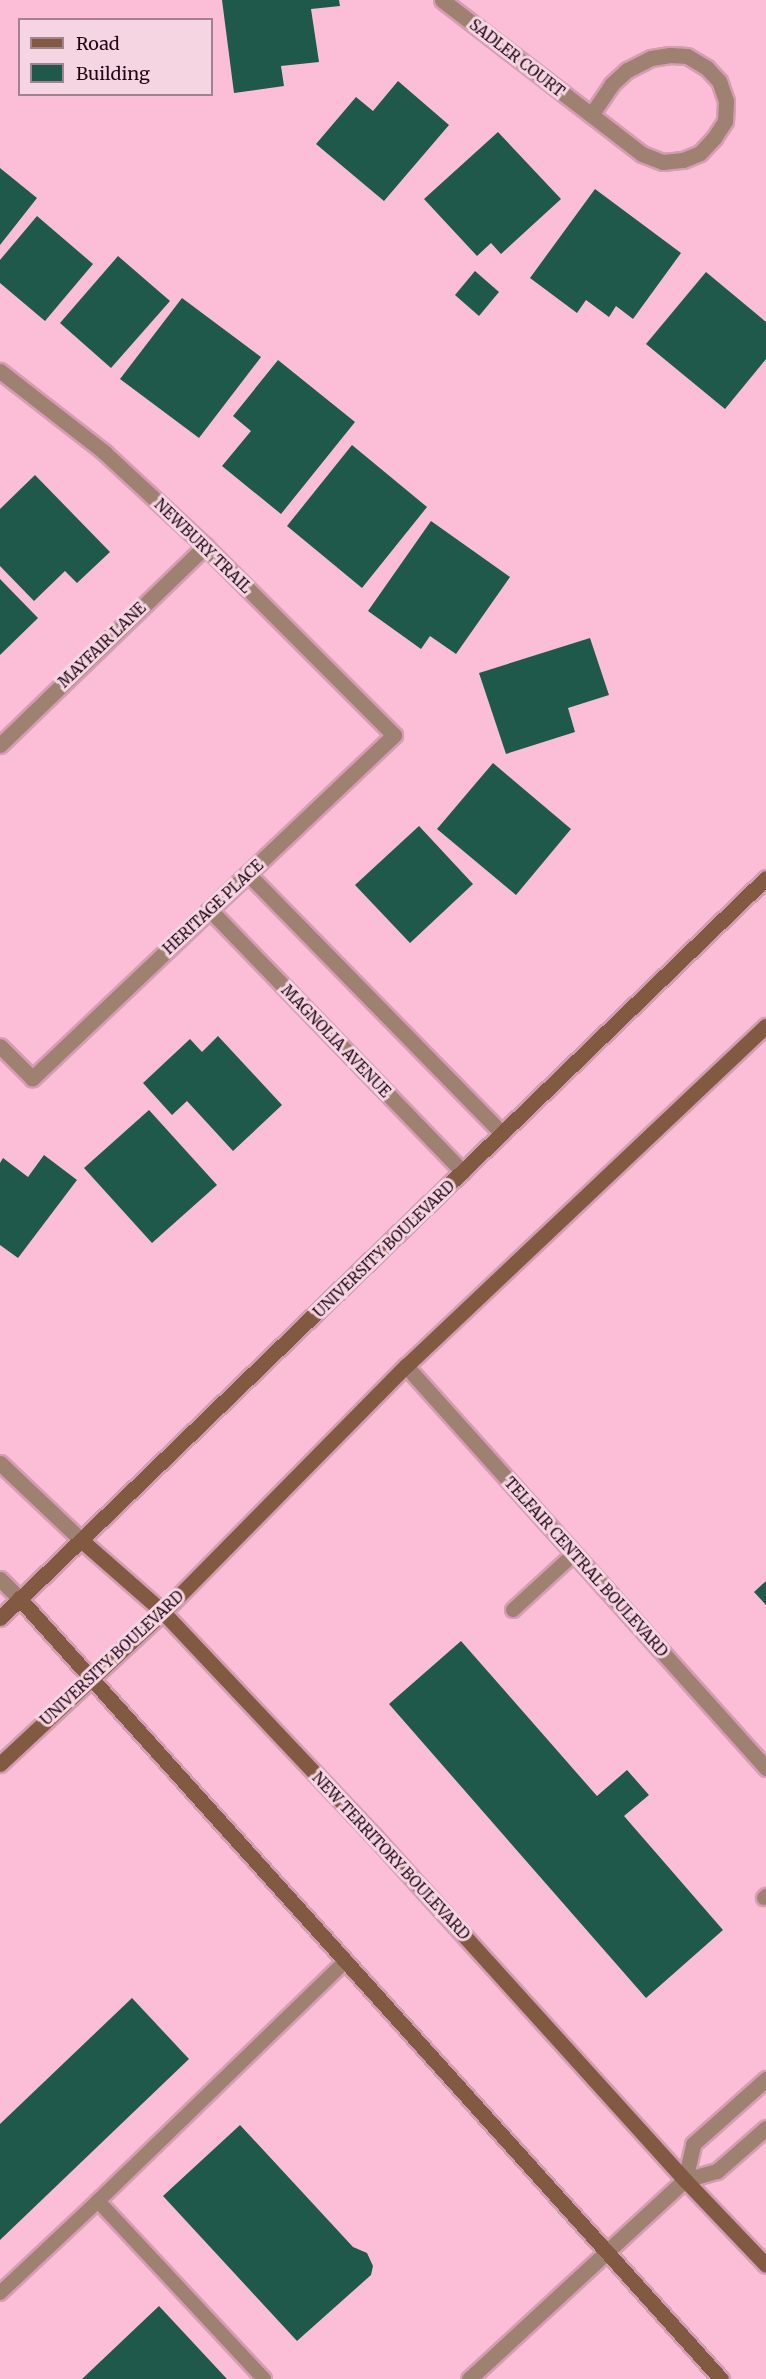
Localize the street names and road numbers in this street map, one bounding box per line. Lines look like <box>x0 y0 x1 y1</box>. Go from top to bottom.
street label: SADLER COURT <box>466 15 568 101</box>
street label: NEWBURY TRAIL <box>151 495 255 597</box>
street label: MAYFAIR LANE <box>55 599 149 691</box>
street label: HERITAGE PLACE <box>159 856 267 958</box>
street label: MAGNOLIA AVENUE <box>278 981 394 1101</box>
street label: UNIVERSITY BOULEVARD <box>310 1177 458 1321</box>
street label: TELFAIR CENTRAL BOULEVARD <box>501 1474 671 1660</box>
street label: UNIVERSITY BOULEVARD <box>37 1587 187 1729</box>
street label: NEW TERRITORY BOULEVARD <box>309 1769 473 1943</box>

